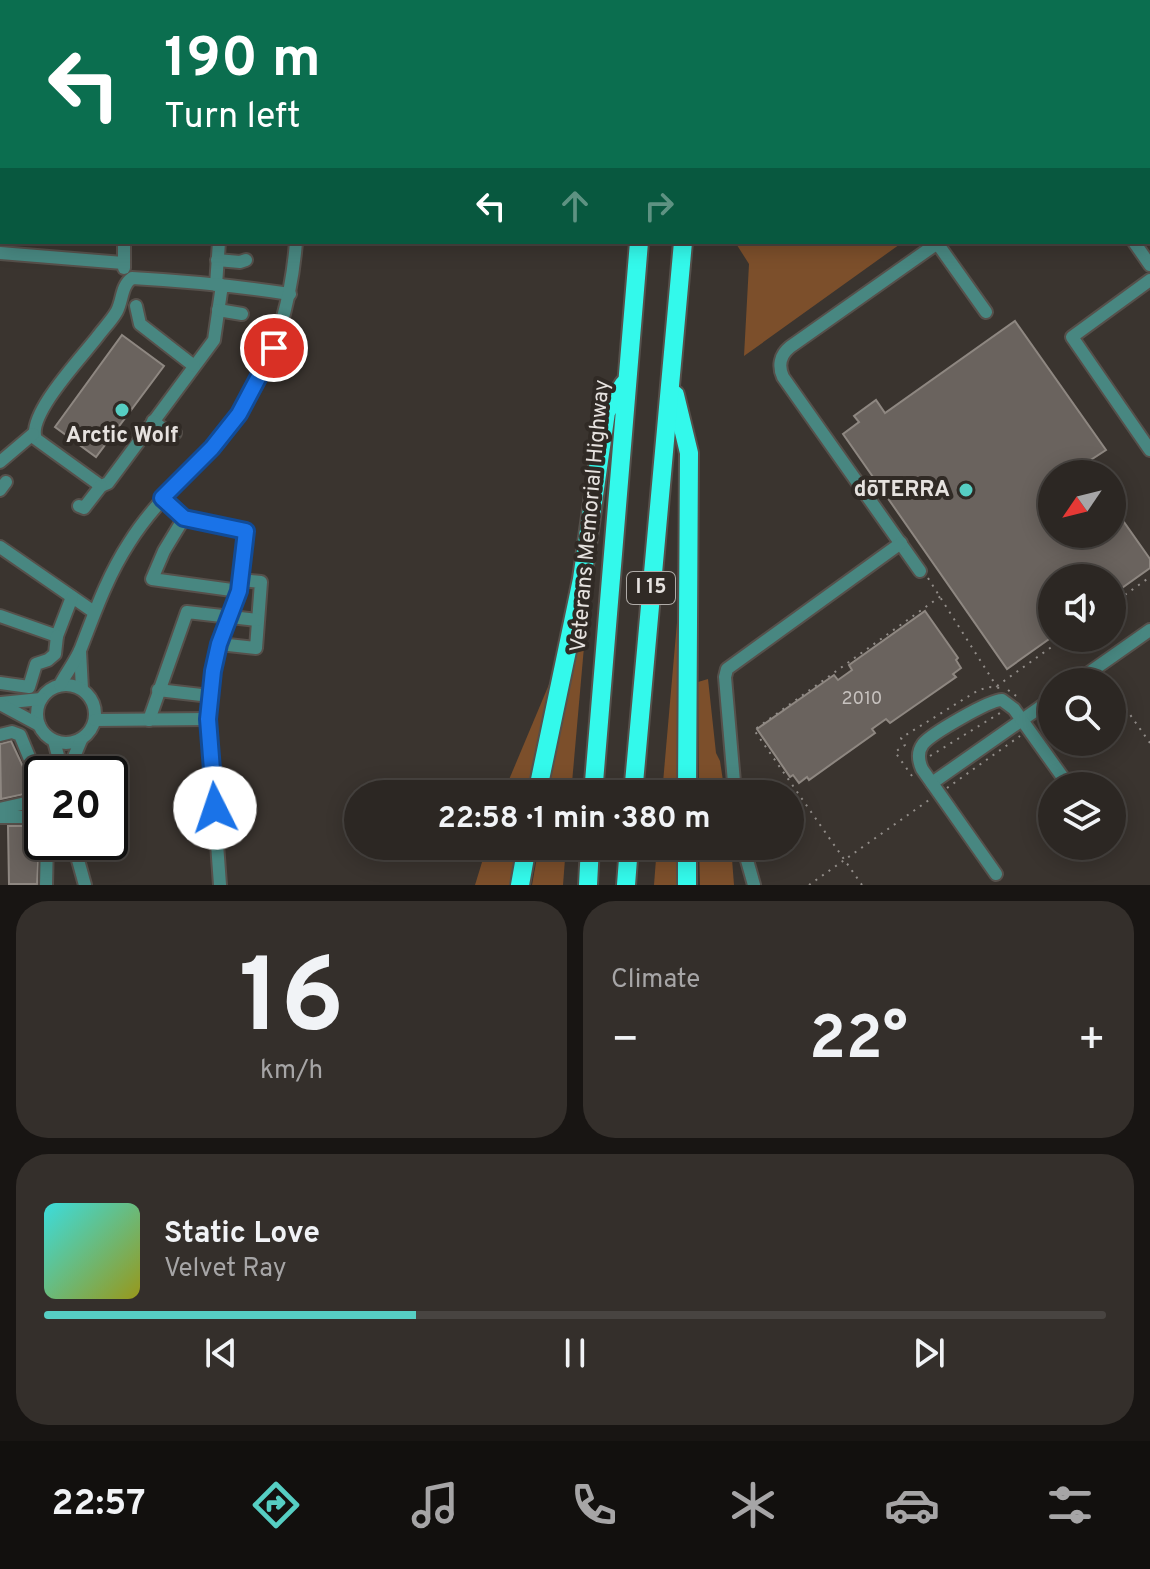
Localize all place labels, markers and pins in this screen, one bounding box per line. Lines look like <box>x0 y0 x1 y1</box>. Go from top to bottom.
pin <box>240 314 308 382</box>
marker: Arctic Wolf <box>113 401 131 419</box>
place label: Arctic Wolf <box>66 423 178 450</box>
place label: dōTERRA <box>854 477 950 504</box>
marker: dōTERRA <box>957 481 975 499</box>

